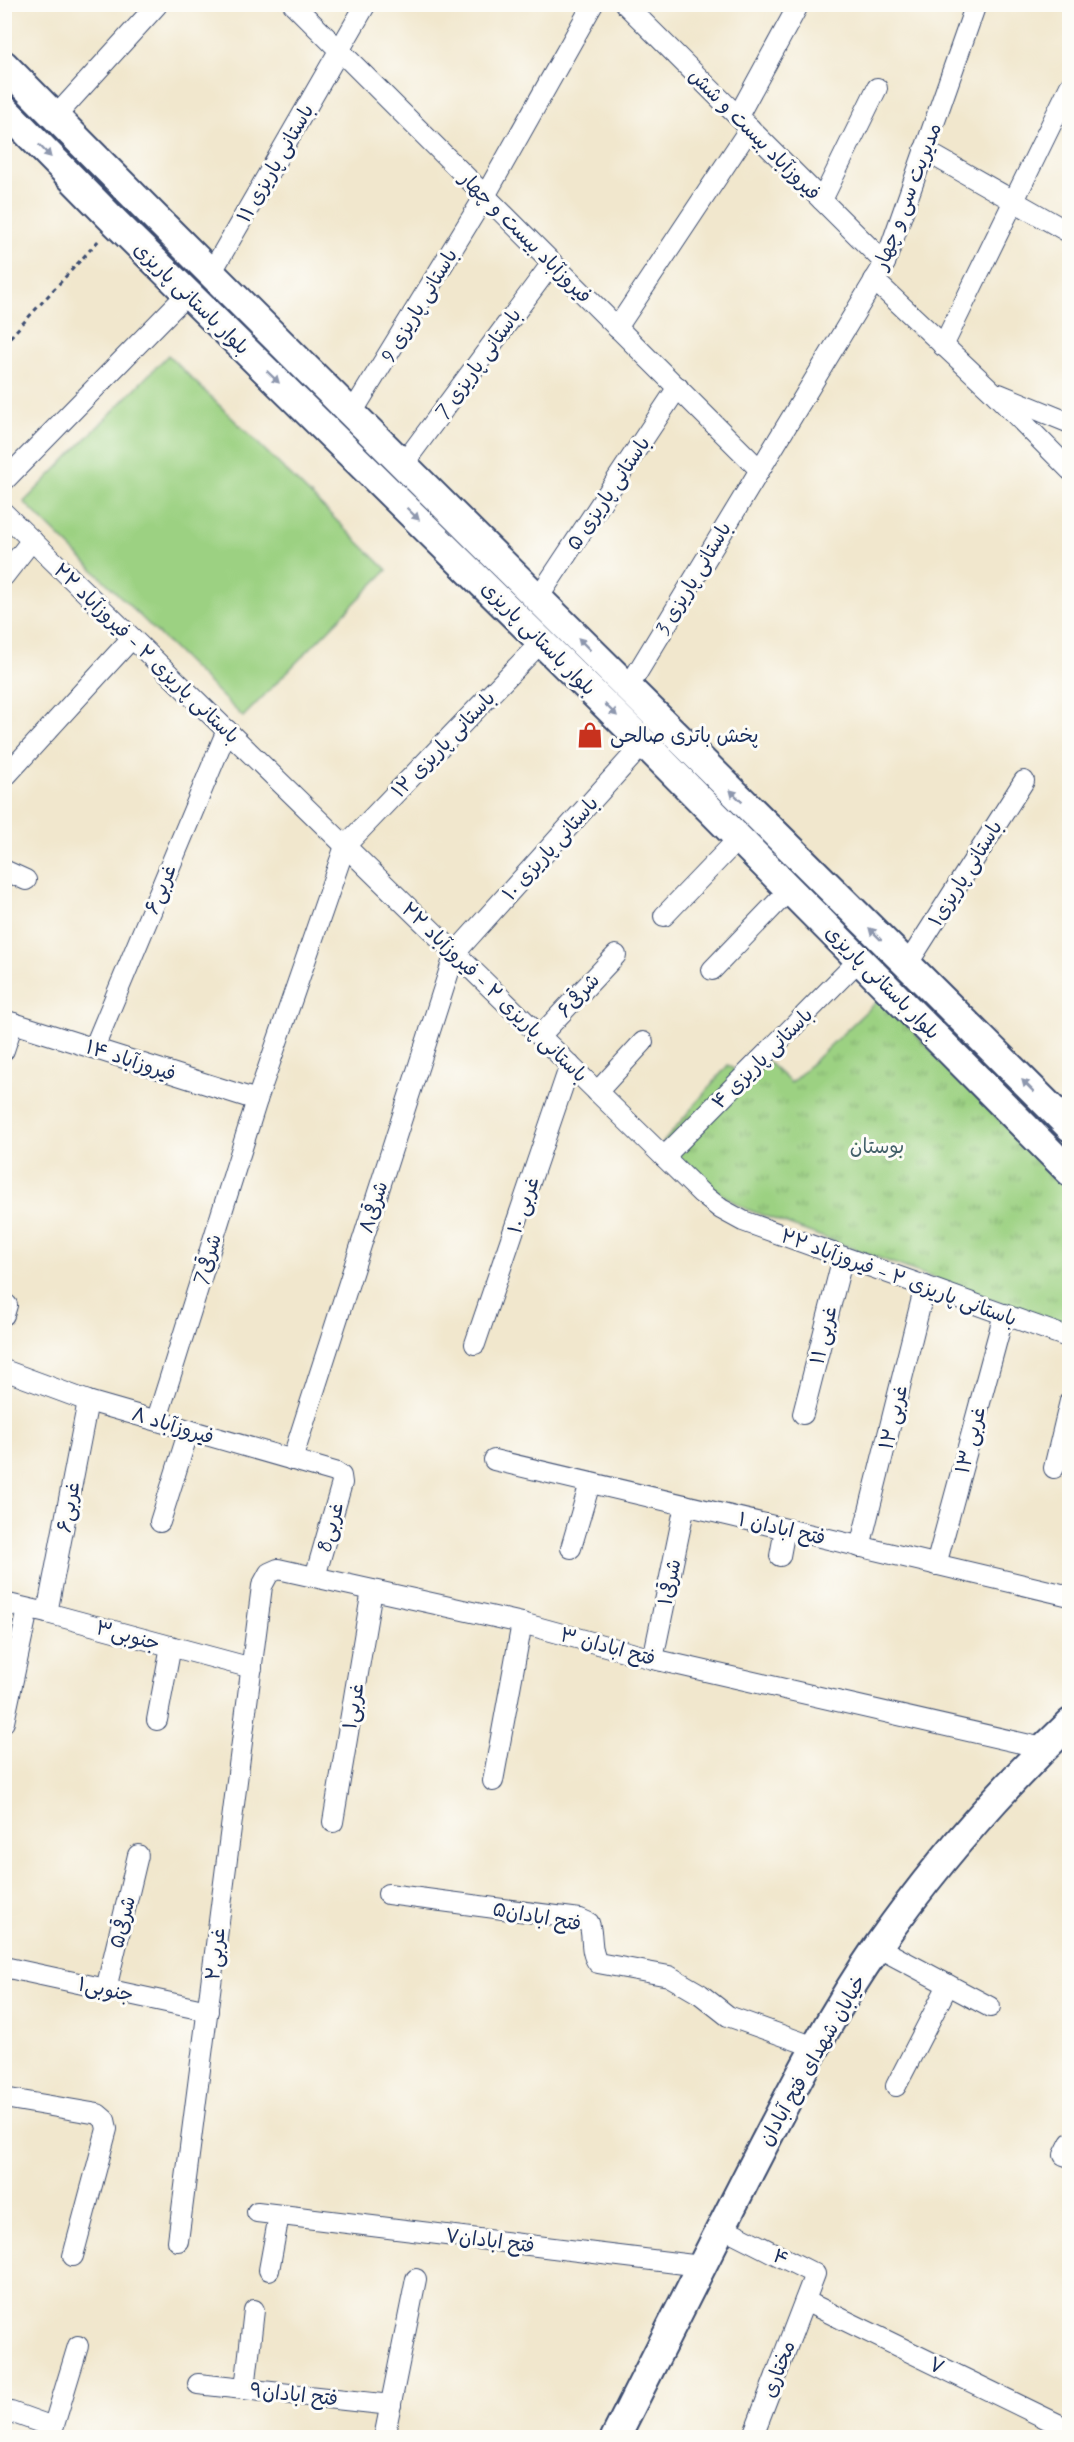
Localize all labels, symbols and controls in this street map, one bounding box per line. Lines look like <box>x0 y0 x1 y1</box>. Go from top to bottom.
street label: فیروزآباد بیست و شش <box>682 63 826 207</box>
street label: باستانی پاریزی ۱۱ <box>231 99 321 228</box>
street label: مدیریت سی و چهار <box>867 119 949 276</box>
one-way arrow <box>38 144 52 158</box>
street label: فیروزآباد بیست و چهار <box>452 165 597 310</box>
street label: بلوار باستانی پاریزی <box>127 237 255 362</box>
street label: باستانی پاریزی 9 <box>376 244 465 368</box>
street label: باستانی پاریزی 7 <box>430 303 528 425</box>
one-way arrow <box>266 370 280 384</box>
street label: باستانی پاریزی ۵ <box>561 432 657 556</box>
one-way arrow <box>405 506 419 520</box>
street label: باستانی پاریزی 3 <box>650 517 739 640</box>
street label: باستانی پاریزی ۲ - فیروزآباد ۲۲ <box>47 558 245 750</box>
street label: بلوار باستانی پاریزی <box>475 576 601 702</box>
one-way arrow <box>577 637 591 651</box>
street label: باستانی پاریزی ۱۲ <box>386 686 502 804</box>
one-way arrow <box>603 703 618 717</box>
shop icon: پخش باتری صالحی <box>575 720 605 750</box>
place label: پخش باتری صالحی <box>610 723 758 750</box>
one-way arrow <box>730 790 744 804</box>
street label: باستانی پاریزی ۱۰ <box>497 791 605 907</box>
street label: باستانی پاریزی۱ <box>923 816 1010 932</box>
street label: غربی۶ <box>139 861 184 919</box>
street label: باستانی پاریزی ۲ - فیروزآباد ۲۲ <box>395 897 593 1089</box>
street label: بلوار باستانی پاریزی <box>819 920 945 1046</box>
one-way arrow <box>868 927 882 941</box>
street label: شرقی۶ <box>551 967 607 1024</box>
street label: باستانی پاریزی ۴ <box>706 1002 820 1116</box>
street label: فیروزآباد ۱۴ <box>82 1034 179 1089</box>
one-way arrow <box>1022 1079 1036 1093</box>
park label: بوستان <box>850 1134 904 1161</box>
street label: غربی ۱۰ <box>502 1173 547 1238</box>
street label: شرقی۸ <box>352 1178 396 1237</box>
street label: باستانی پاریزی ۲ - فیروزآباد ۲۲ <box>777 1223 1020 1334</box>
street label: شرقی7 <box>187 1231 229 1288</box>
street label: غربی ۱۱ <box>804 1303 845 1367</box>
street label: غربی ۱۲ <box>873 1382 915 1452</box>
street label: فیروزآباد ۸ <box>128 1401 217 1452</box>
street label: غربی ۱۳ <box>950 1404 993 1477</box>
street label: غربی۶ <box>51 1479 88 1535</box>
street label: غربی8 <box>311 1499 351 1555</box>
street label: فتح ابادان ۱ <box>736 1506 828 1553</box>
street label: شرقی۱ <box>651 1557 689 1608</box>
street label: جنوبی۳ <box>93 1615 163 1658</box>
street label: فتح ابادان ۳ <box>557 1622 658 1673</box>
street label: غربی۱ <box>337 1681 372 1732</box>
street label: شرقی۵ <box>103 1893 143 1951</box>
street label: فتح ابادان۵ <box>490 1896 583 1939</box>
street label: غربی۲ <box>200 1926 233 1982</box>
street label: خیابان شهدای فتح آبادان <box>753 1970 873 2151</box>
street label: جنوبی۱ <box>75 1971 136 2010</box>
street label: فتح ابادان۷ <box>444 2223 536 2260</box>
street label: ۴ <box>768 2243 793 2274</box>
street label: مختاری <box>756 2337 803 2402</box>
street label: ۷ <box>924 2351 949 2382</box>
street label: فتح ابادان۹ <box>249 2377 339 2414</box>

